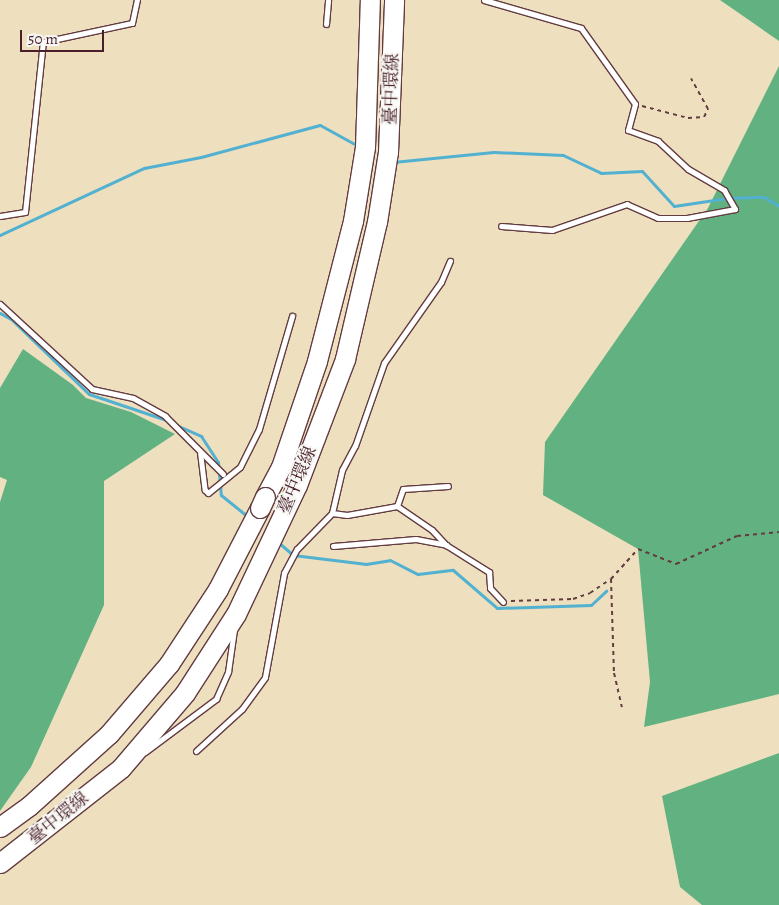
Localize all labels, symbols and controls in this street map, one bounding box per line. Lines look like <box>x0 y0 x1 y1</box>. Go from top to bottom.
scale bar <box>22 20 106 52</box>
text: 50 m <box>28 29 58 49</box>
street label: 臺中環線 <box>379 53 403 125</box>
street label: 臺中環線 <box>273 443 321 517</box>
street label: 臺中環線 <box>23 787 93 849</box>

